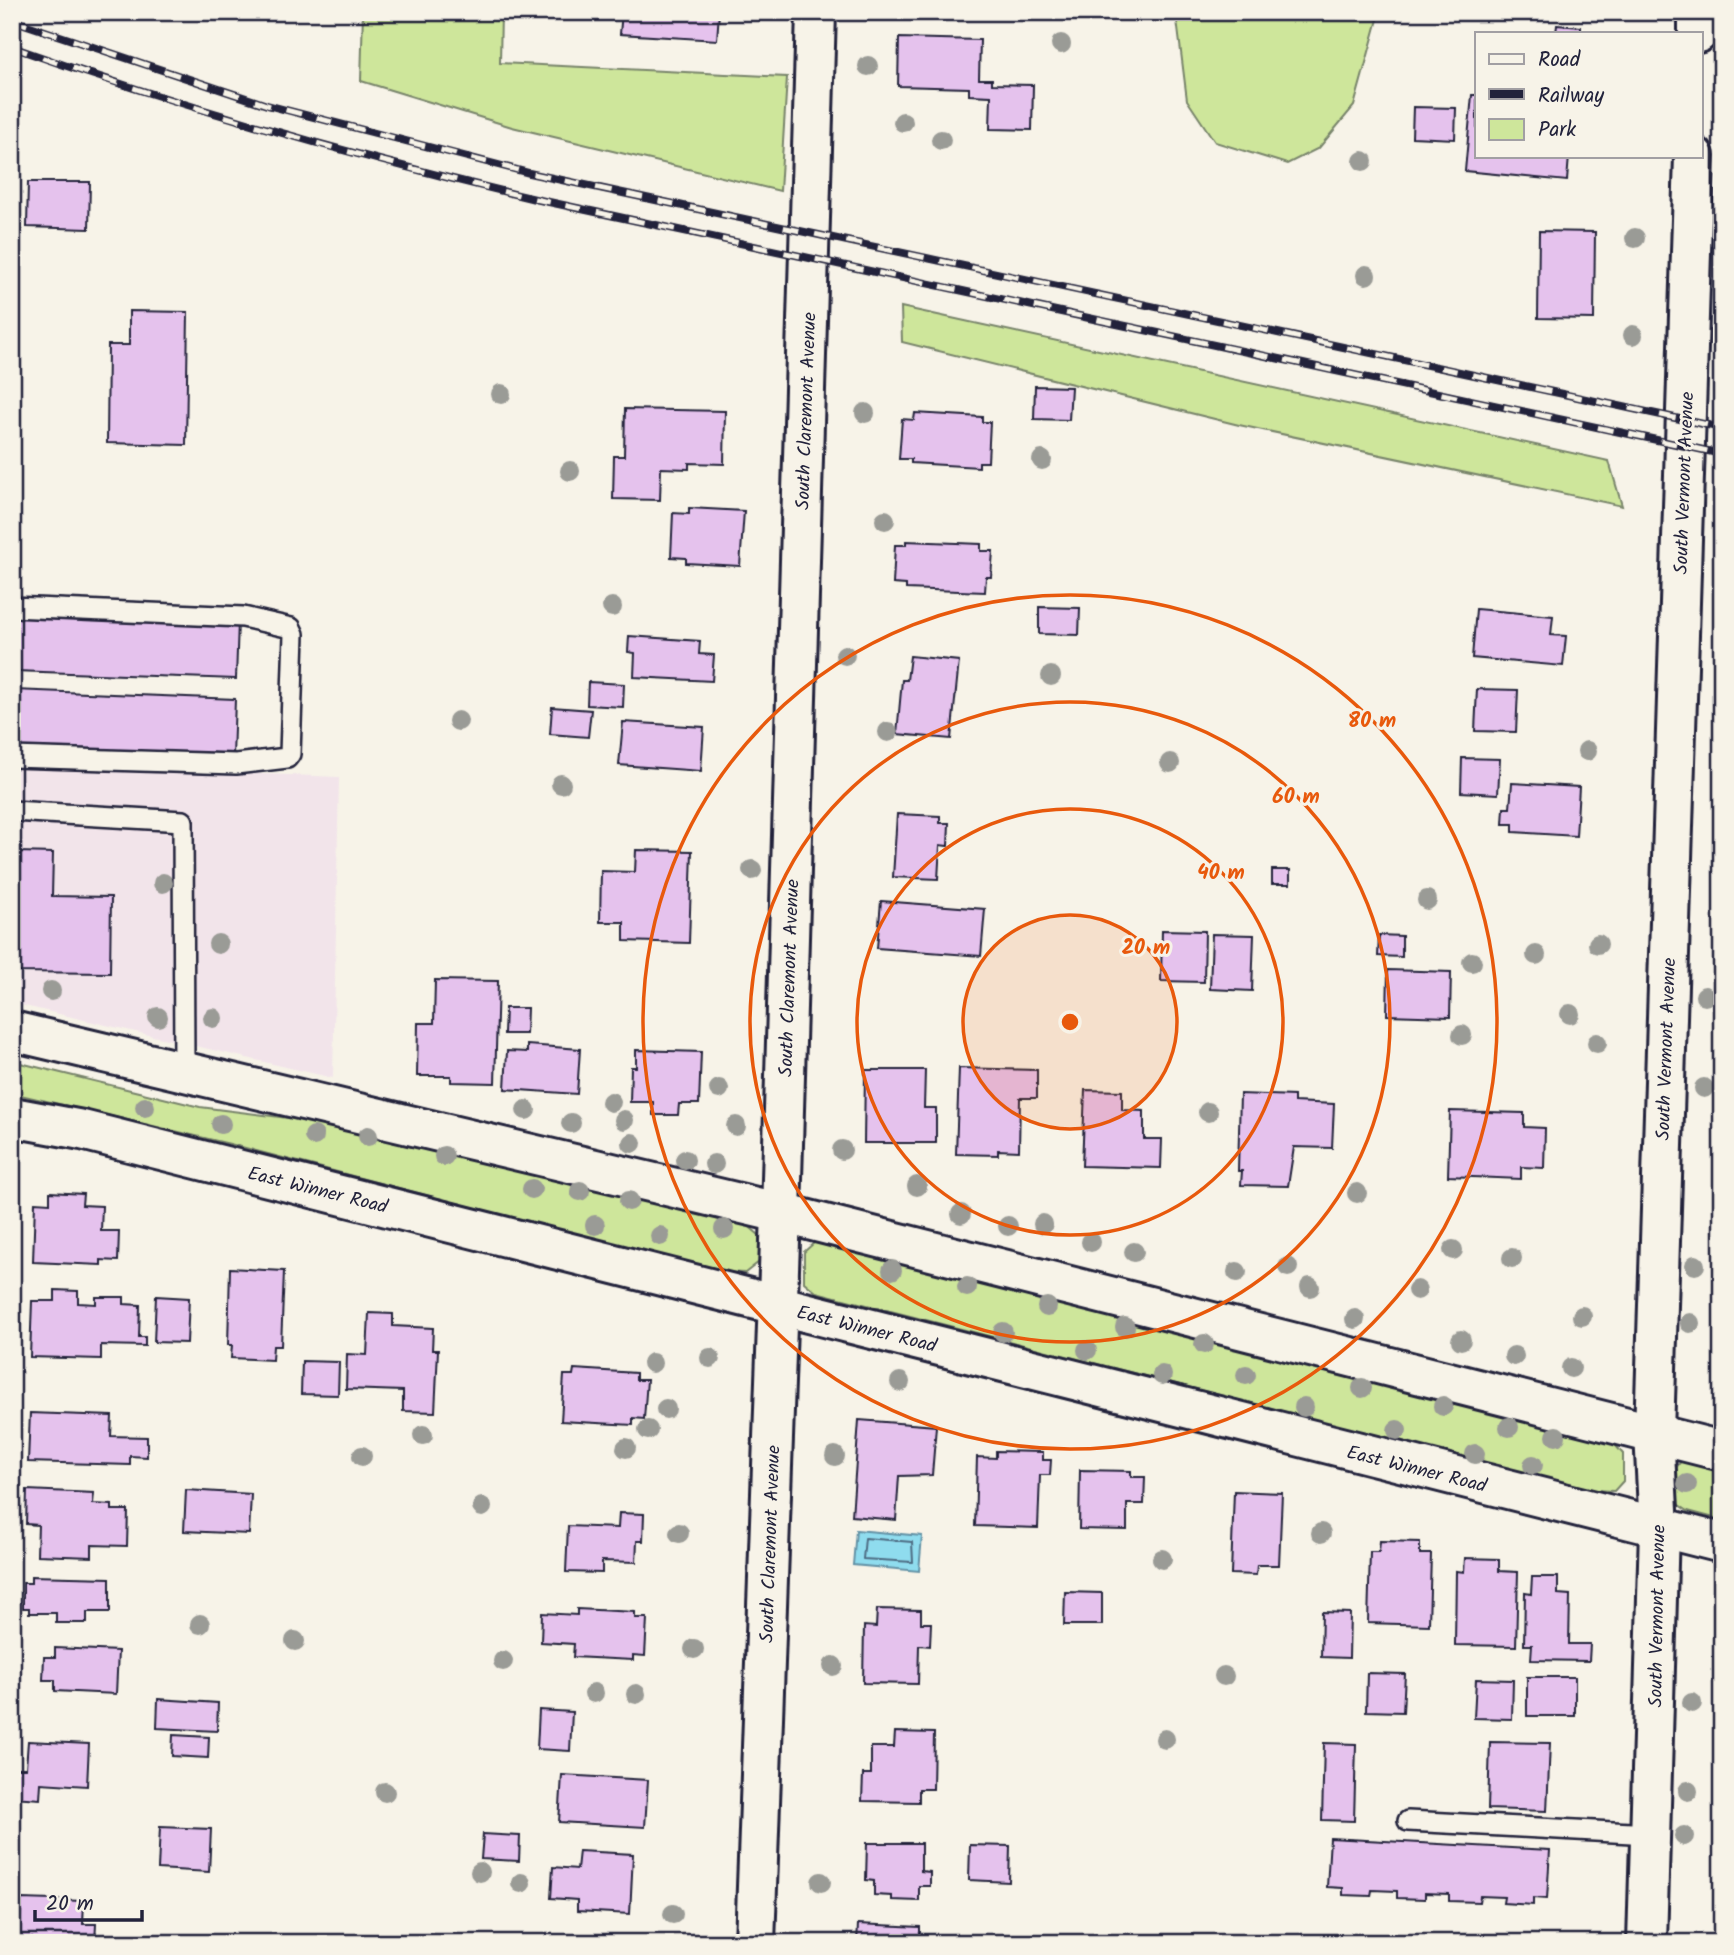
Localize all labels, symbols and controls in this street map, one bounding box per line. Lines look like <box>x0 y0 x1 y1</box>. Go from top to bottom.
legend <box>1475 32 1702 158</box>
text: Road <box>1538 44 1581 77</box>
text: Railway <box>1538 80 1604 113</box>
text: Park <box>1538 114 1576 147</box>
street label: South Claremont Avenue <box>789 311 825 510</box>
street label: South Vermont Avenue <box>1667 391 1703 575</box>
text: 80 m <box>1348 705 1396 738</box>
text: 60 m <box>1272 781 1320 814</box>
text: 40 m <box>1197 857 1245 890</box>
street label: South Claremont Avenue <box>772 878 808 1077</box>
text: 20 m <box>1122 932 1170 965</box>
street label: South Vermont Avenue <box>1649 957 1685 1141</box>
centre of rings <box>1058 1010 1082 1034</box>
street label: East Winner Road <box>244 1159 391 1223</box>
street label: East Winner Road <box>793 1298 940 1362</box>
street label: East Winner Road <box>1343 1438 1490 1502</box>
street label: South Claremont Avenue <box>753 1444 789 1643</box>
street label: South Vermont Avenue <box>1641 1524 1675 1708</box>
scale bar <box>35 1878 142 1922</box>
text: 20 m <box>46 1888 94 1921</box>

